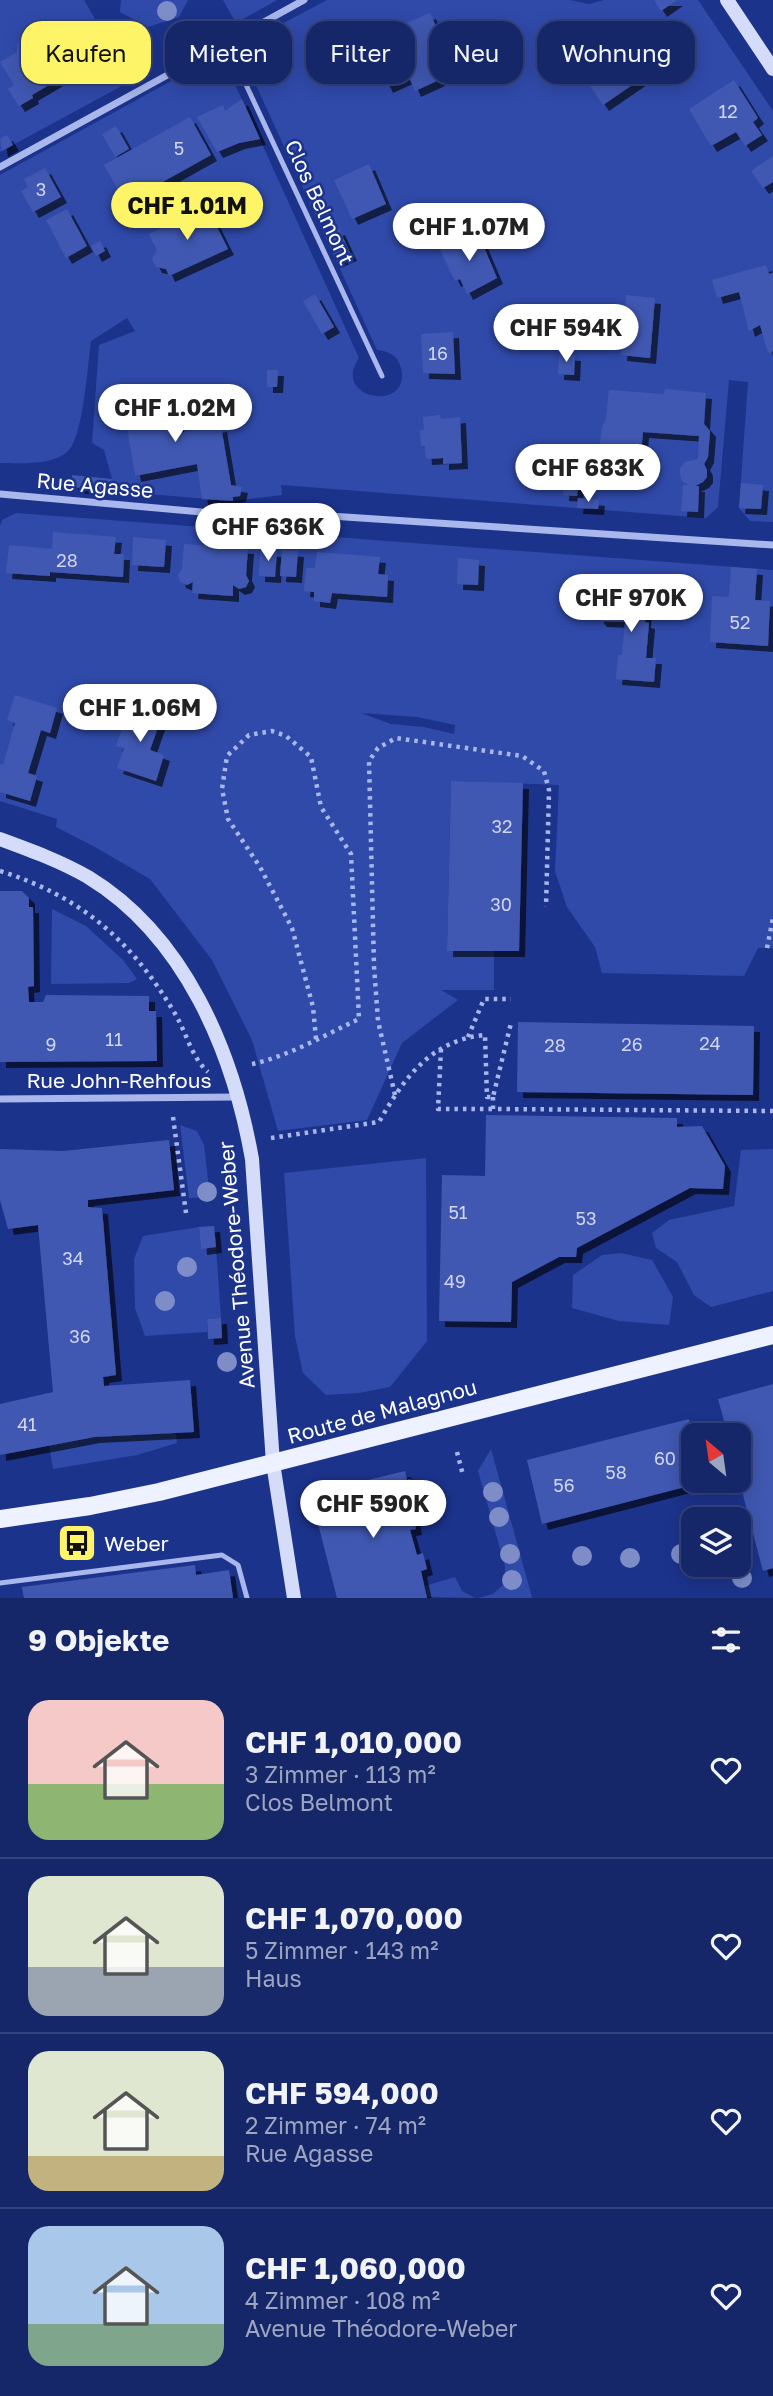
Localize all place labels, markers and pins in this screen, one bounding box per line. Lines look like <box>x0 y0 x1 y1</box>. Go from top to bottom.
pin: CHF 1.01M <box>107 182 267 242</box>
pin: CHF 1.07M <box>389 204 549 263</box>
pin: CHF 594K <box>494 304 638 364</box>
pin: CHF 1.02M <box>95 384 255 444</box>
pin: CHF 683K <box>516 444 660 504</box>
pin: CHF 636K <box>196 504 340 563</box>
pin: CHF 970K <box>559 574 703 634</box>
pin: CHF 1.06M <box>60 684 220 744</box>
pin: CHF 590K <box>301 1480 445 1540</box>
bus stop icon: Weber <box>56 1522 98 1564</box>
place label: Weber <box>104 1530 169 1556</box>

